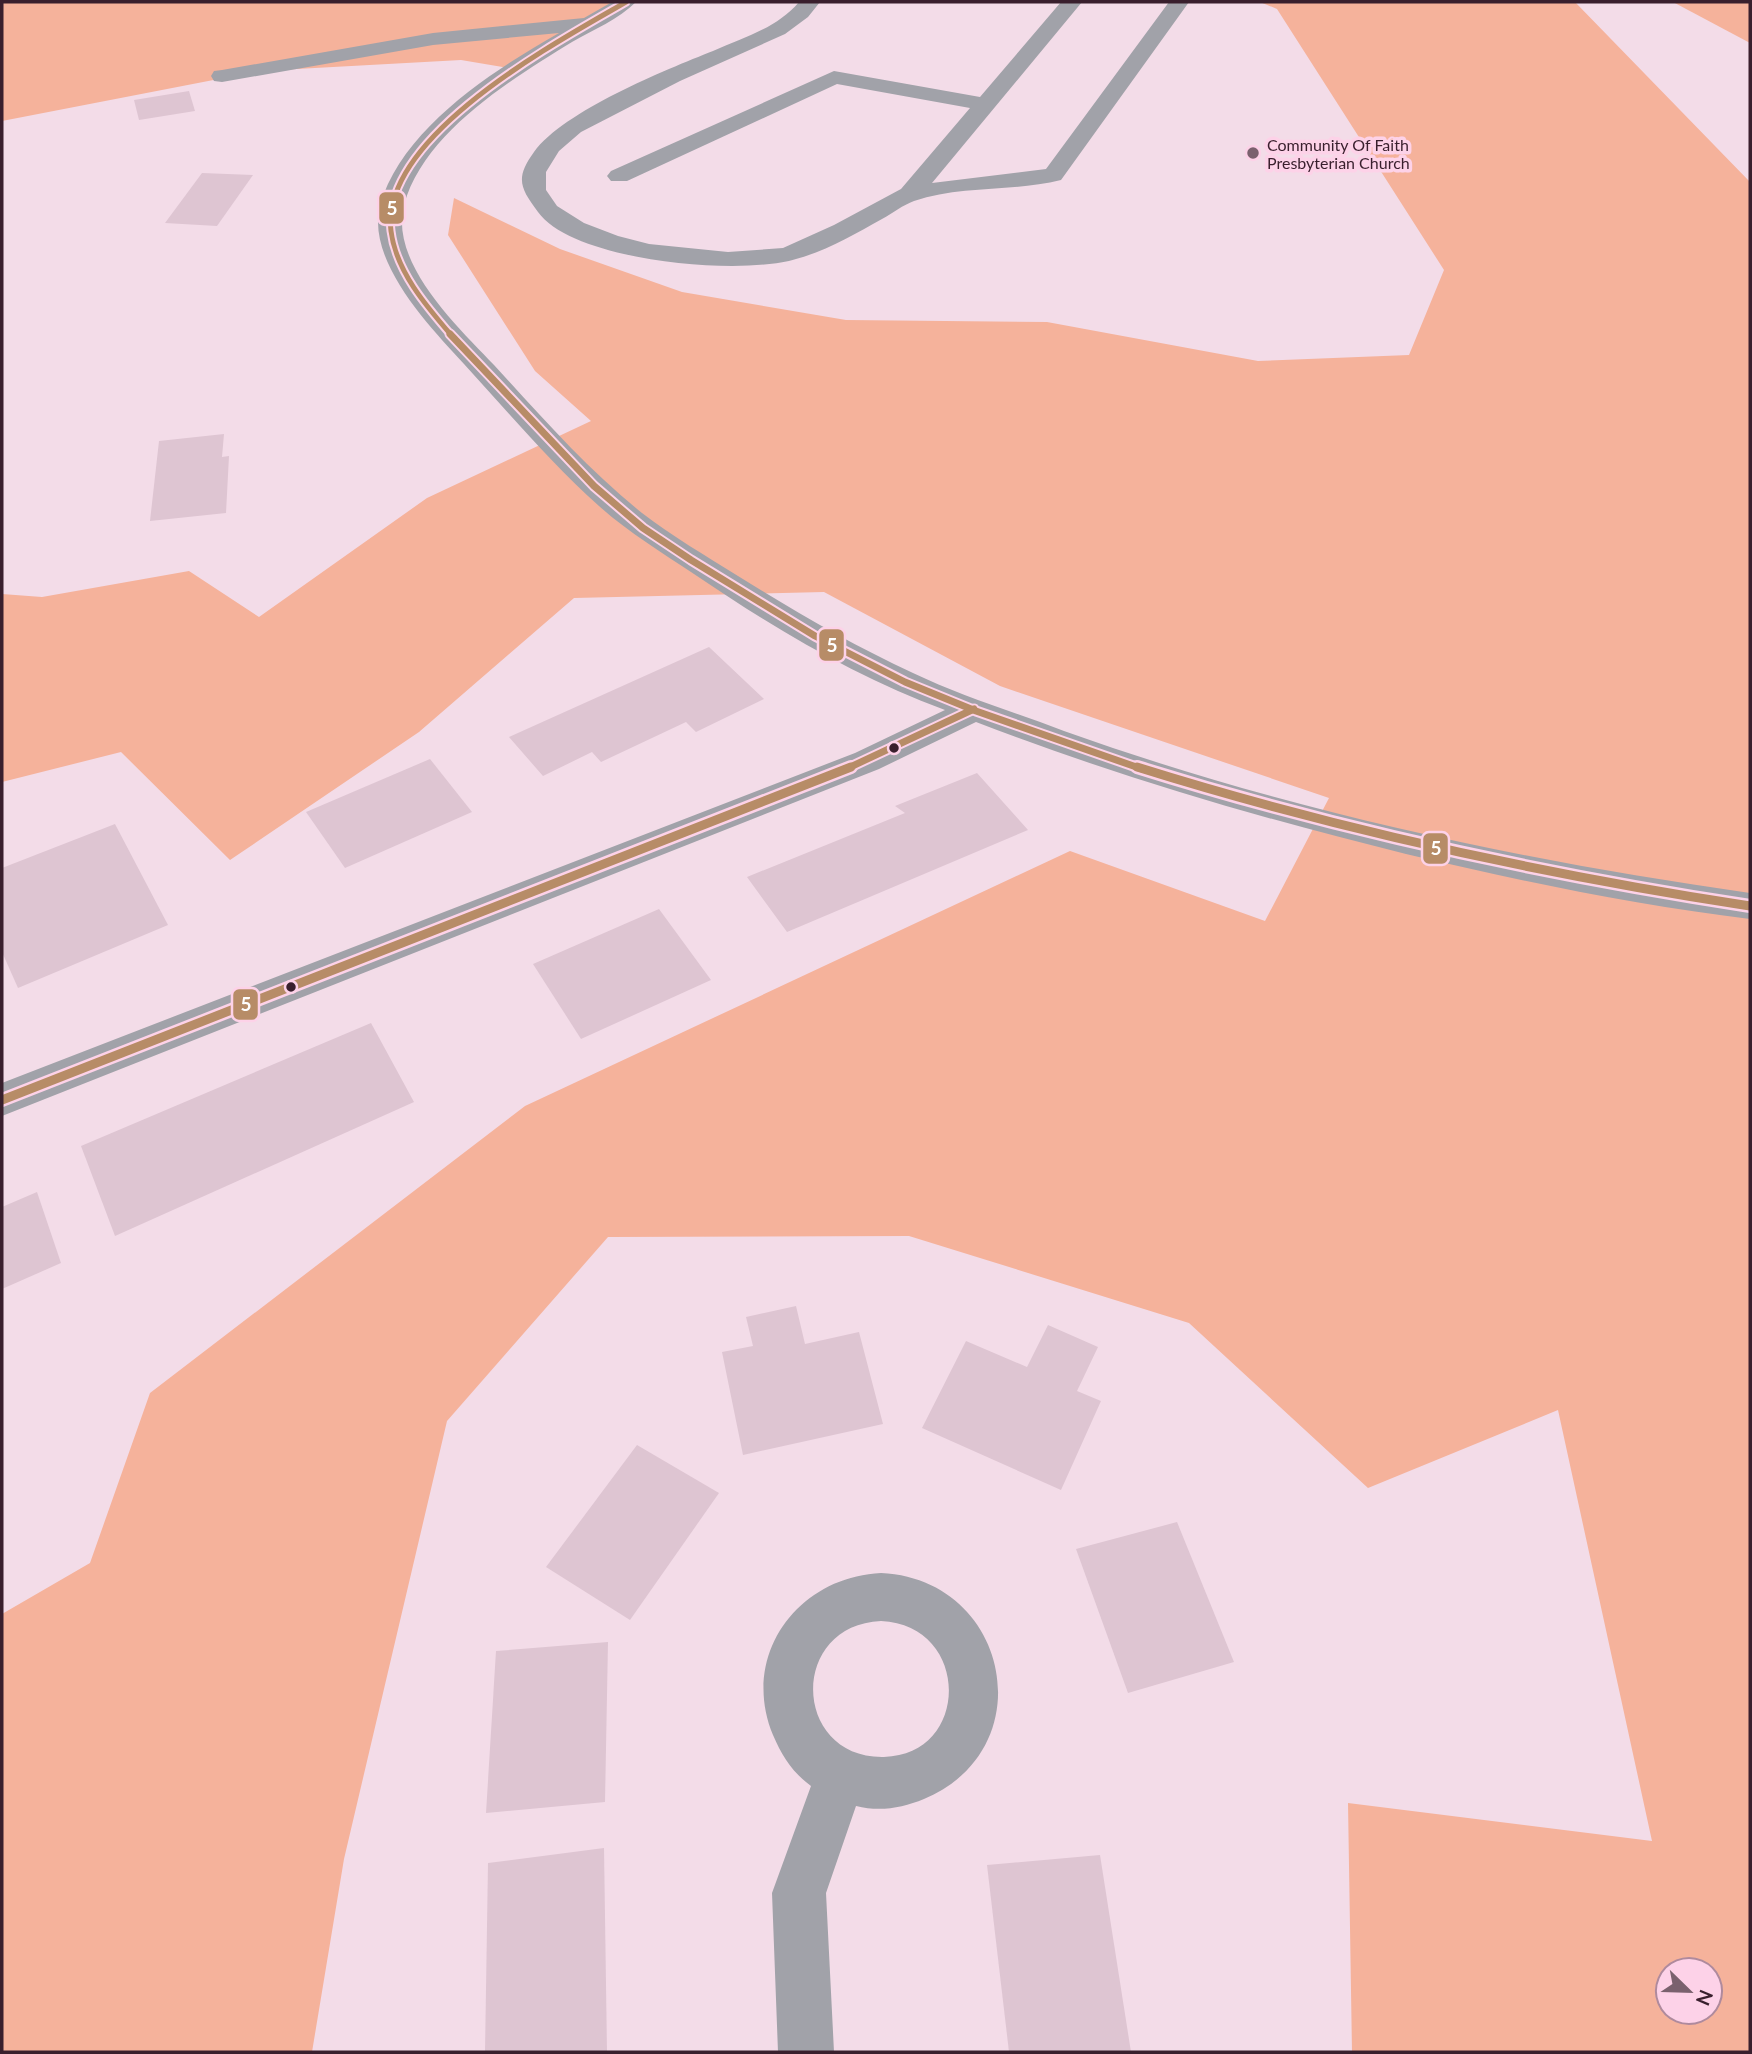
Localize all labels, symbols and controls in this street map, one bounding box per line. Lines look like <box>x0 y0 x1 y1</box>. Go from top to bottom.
place label: Community Of Faith Presbyterian Church <box>1267 135 1410 172</box>
marker: Community Of Faith Presbyterian Church <box>1245 145 1261 161</box>
line badge: 5 <box>378 191 405 225</box>
text: 5 <box>386 196 398 219</box>
line badge: 5 <box>818 628 845 662</box>
text: 5 <box>826 633 838 656</box>
unlabelled marker <box>887 741 901 755</box>
line badge: 5 <box>1422 832 1449 865</box>
text: 5 <box>1430 836 1442 859</box>
unlabelled marker <box>284 980 298 994</box>
line badge: 5 <box>232 988 259 1021</box>
text: 5 <box>240 992 252 1015</box>
north arrow <box>1654 1956 1724 2026</box>
text: N <box>1692 1987 1719 2009</box>

